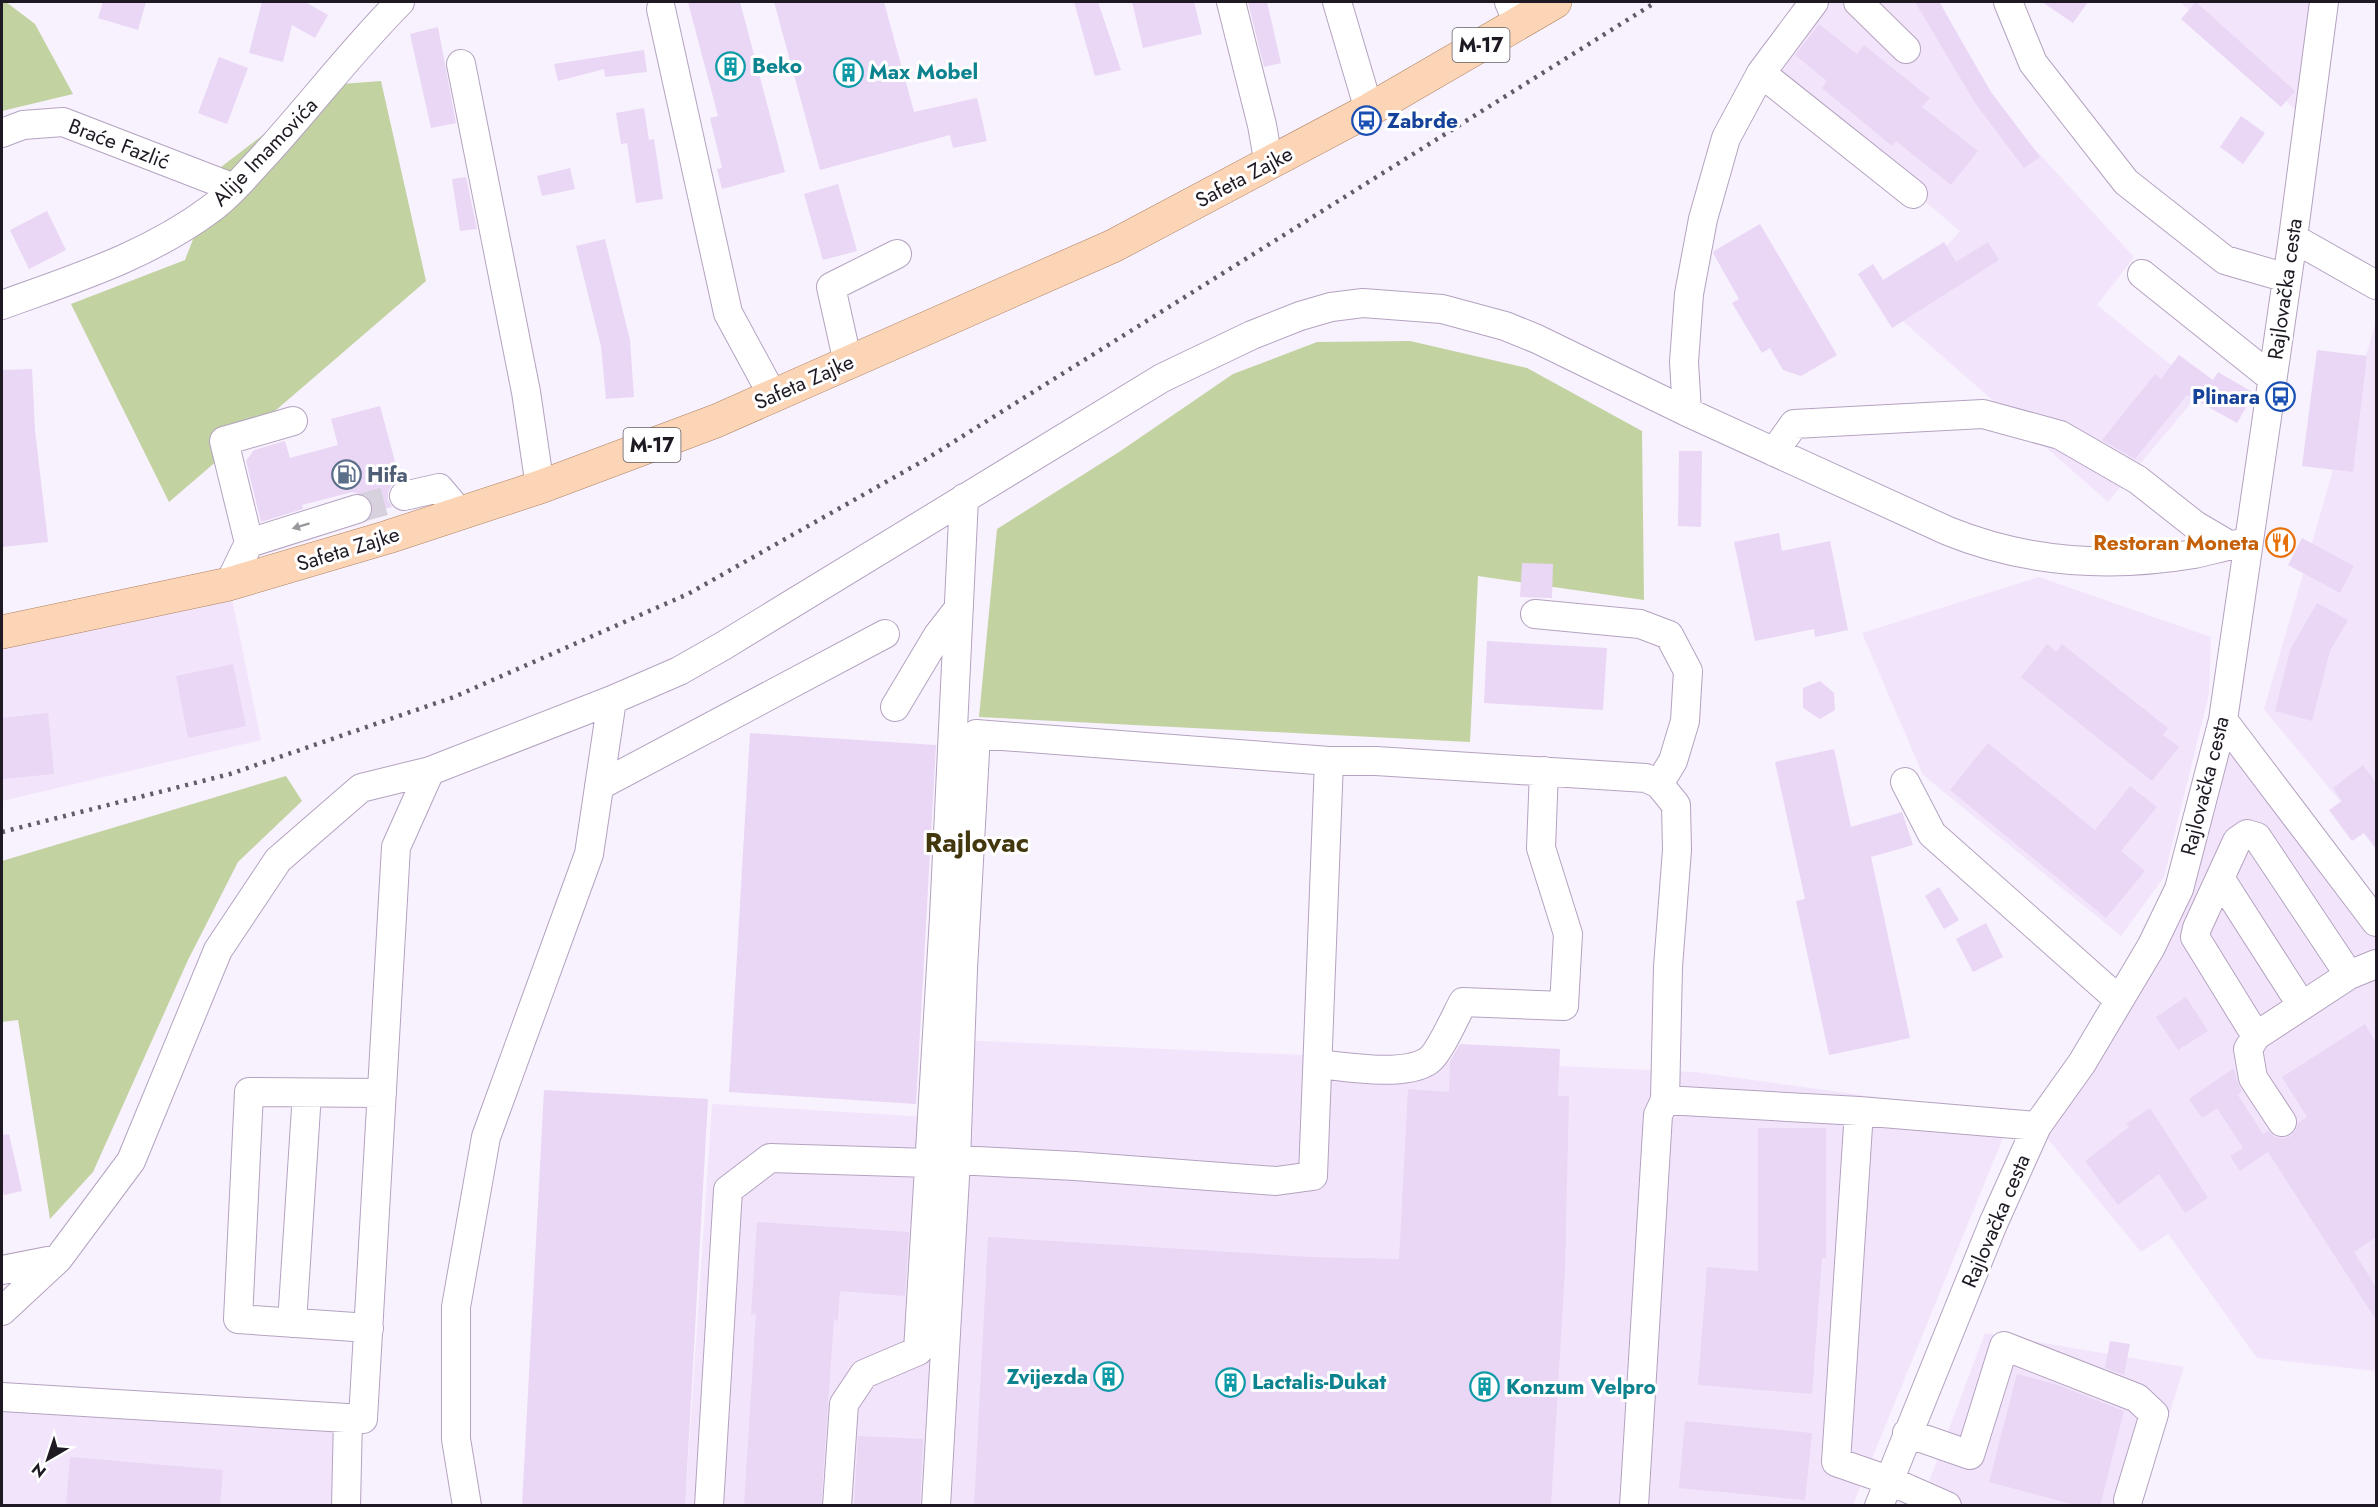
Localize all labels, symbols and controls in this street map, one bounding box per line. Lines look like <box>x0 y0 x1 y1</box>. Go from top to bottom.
road number: M-17 <box>1452 28 1510 62</box>
building icon: Beko <box>715 50 747 82</box>
place label: Beko <box>752 51 802 81</box>
building icon: Max Mobel <box>832 56 864 88</box>
place label: Max Mobel <box>869 57 978 87</box>
street label: Alije Imamovića <box>205 91 325 213</box>
bus stop icon: Zabrđe <box>1350 105 1382 137</box>
place label: Zabrđe <box>1387 106 1458 136</box>
street label: Braće Fazlić <box>64 111 174 177</box>
street label: Safeta Zajke <box>1190 139 1298 215</box>
street label: Rajlovačka cesta <box>2260 216 2310 362</box>
street label: Safeta Zajke <box>749 347 859 417</box>
bus stop icon: Plinara <box>2265 381 2297 413</box>
place label: Plinara <box>2192 382 2260 412</box>
road number: M-17 <box>624 428 680 462</box>
fuel station icon: Hifa <box>330 459 362 491</box>
place label: Hifa <box>367 460 408 490</box>
street label: Safeta Zajke <box>293 519 403 579</box>
one-way arrow <box>292 522 310 531</box>
restaurant icon: Restoran Moneta <box>2264 527 2296 559</box>
place label: Restoran Moneta <box>2093 528 2259 558</box>
street label: Rajlovačka cesta <box>2173 713 2237 859</box>
district label: Rajlovac <box>925 823 1029 862</box>
street label: Rajlovačka cesta <box>1954 1150 2038 1292</box>
building icon: Zvijezda <box>1093 1361 1125 1393</box>
place label: Zvijezda <box>1006 1362 1088 1392</box>
building icon: Lactalis-Dukat <box>1215 1366 1247 1398</box>
place label: Lactalis-Dukat <box>1252 1367 1386 1397</box>
building icon: Konzum Velpro <box>1469 1371 1501 1403</box>
place label: Konzum Velpro <box>1506 1372 1656 1402</box>
north arrow <box>18 1429 78 1489</box>
text: N <box>27 1457 51 1483</box>

